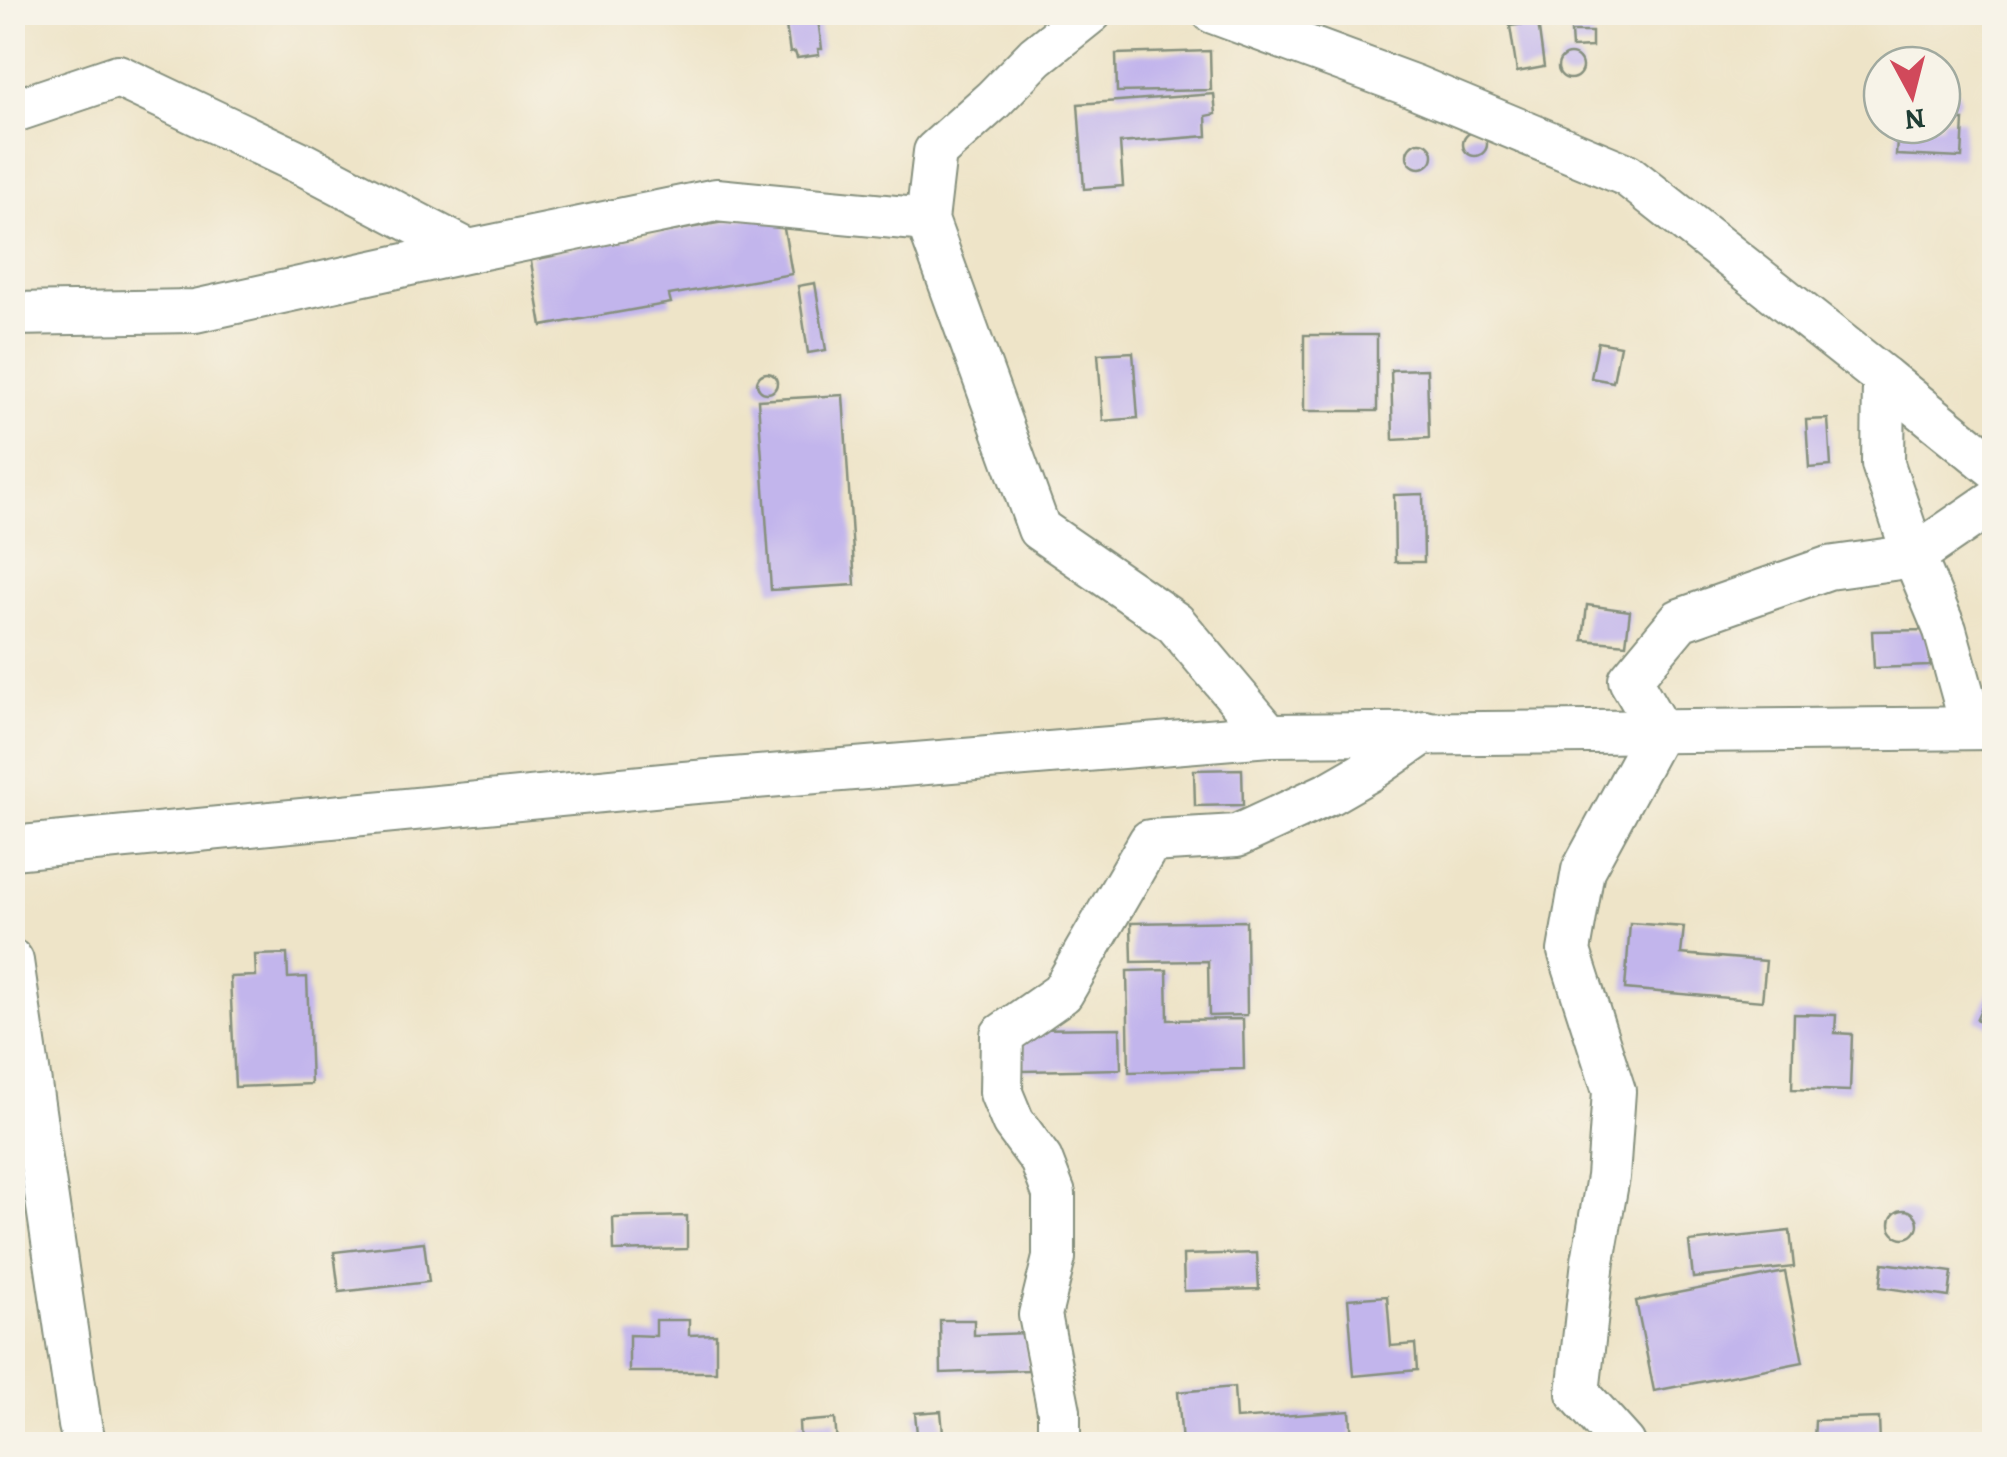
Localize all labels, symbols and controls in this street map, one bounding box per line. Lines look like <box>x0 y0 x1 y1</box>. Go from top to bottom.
north arrow <box>1862 45 1962 145</box>
text: N <box>1902 99 1927 139</box>

